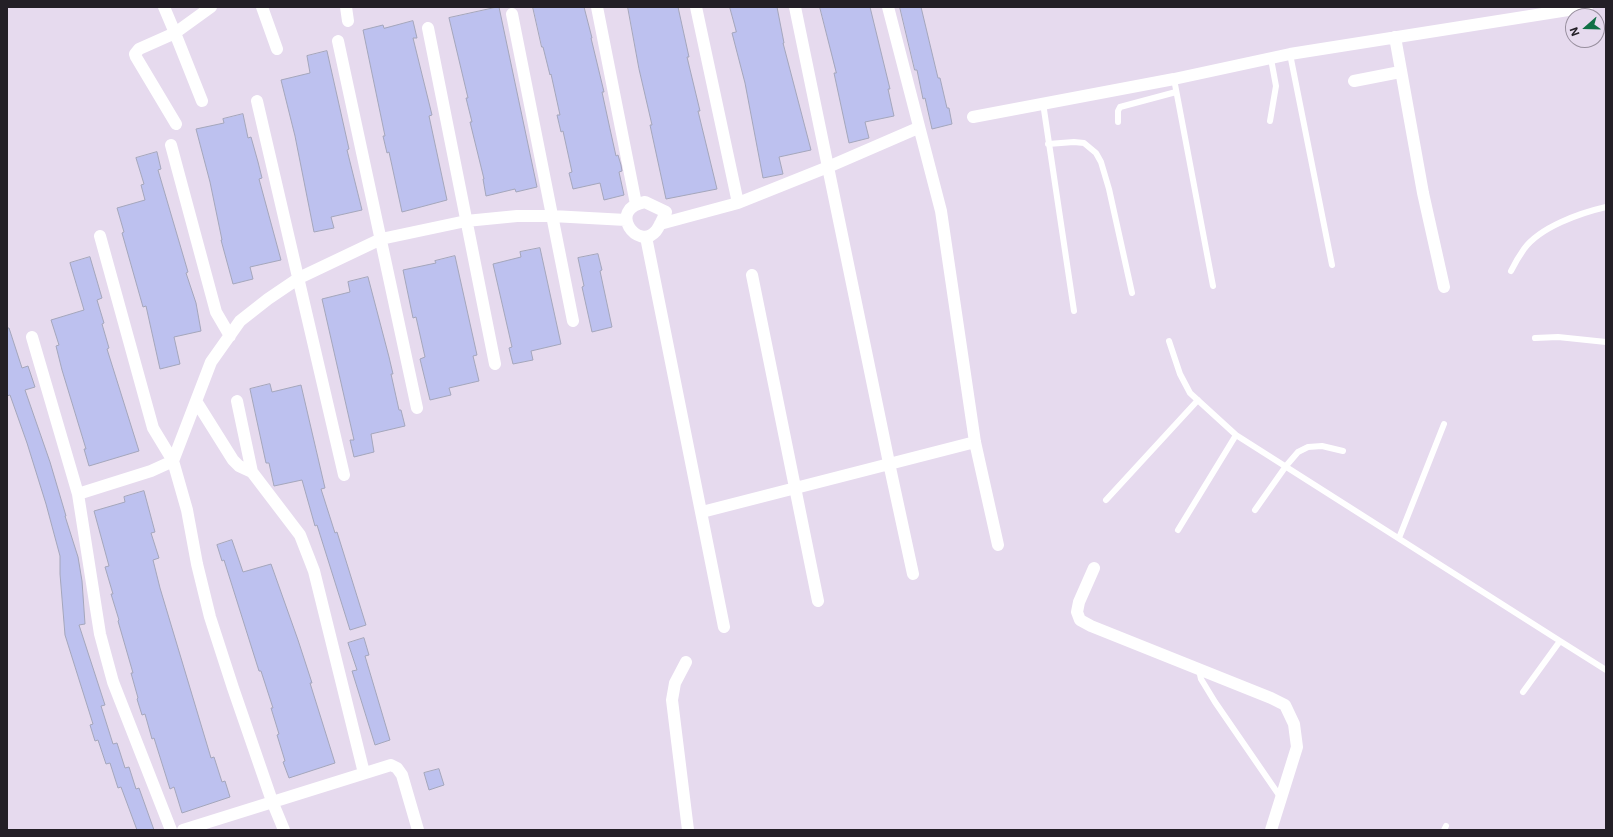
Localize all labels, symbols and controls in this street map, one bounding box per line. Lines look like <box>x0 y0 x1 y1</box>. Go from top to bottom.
north arrow <box>1565 8 1605 48</box>
text: N <box>1567 25 1583 38</box>

